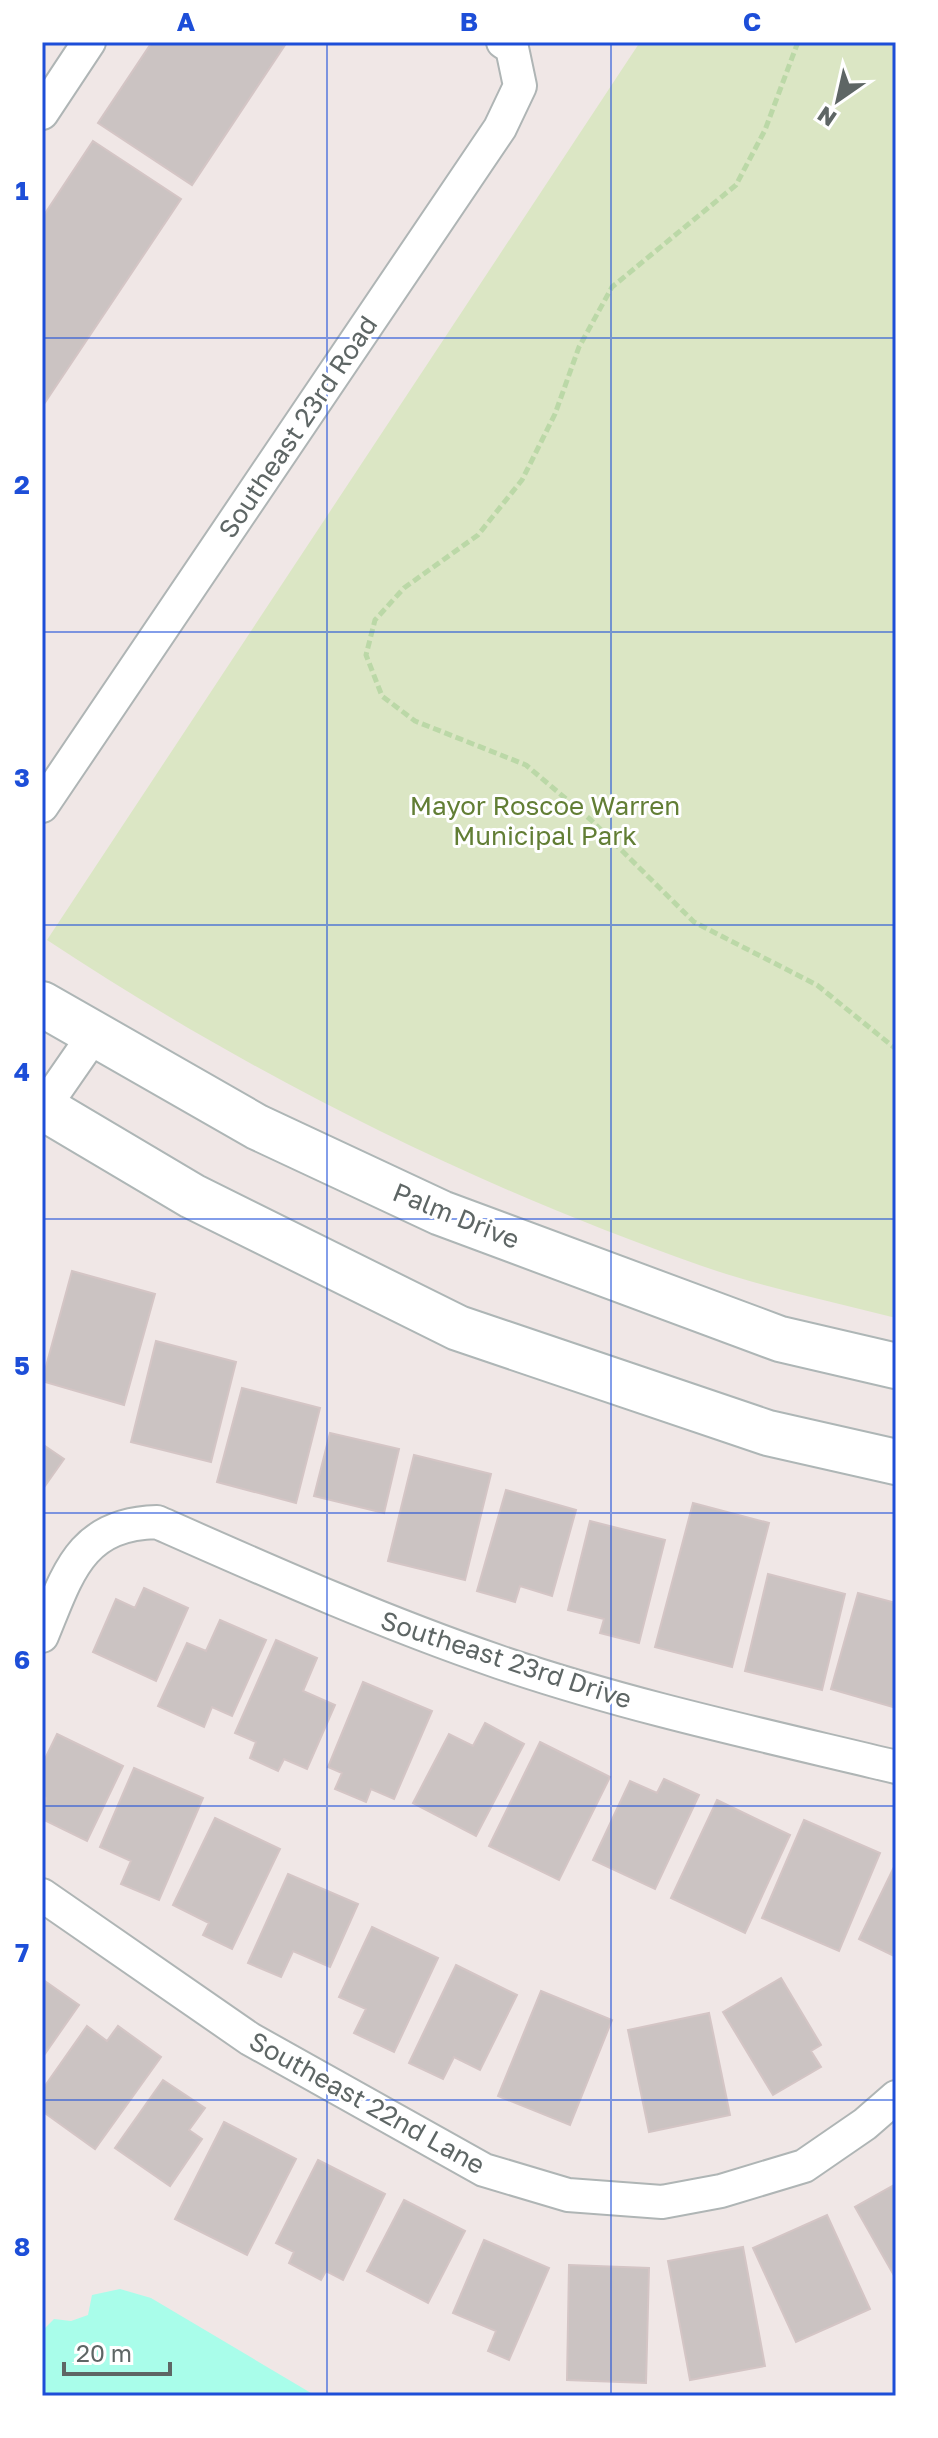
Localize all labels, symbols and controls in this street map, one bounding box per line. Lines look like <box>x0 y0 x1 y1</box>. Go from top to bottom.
text: A <box>177 6 196 37</box>
text: B <box>460 6 478 37</box>
text: C <box>743 6 761 37</box>
north arrow <box>798 60 878 140</box>
text: N <box>812 101 841 133</box>
text: 1 <box>15 175 29 206</box>
street label: Southeast 23rd Road <box>212 310 383 544</box>
text: 2 <box>14 469 30 500</box>
text: 3 <box>14 762 30 793</box>
park label: Mayor Roscoe Warren Municipal Park <box>410 790 680 851</box>
text: 4 <box>14 1056 30 1087</box>
street label: Palm Drive <box>388 1176 524 1255</box>
text: 5 <box>14 1350 30 1381</box>
street label: Southeast 23rd Drive <box>377 1604 635 1715</box>
text: 6 <box>14 1644 30 1675</box>
text: 7 <box>15 1937 29 1968</box>
street label: Southeast 22nd Lane <box>244 2025 490 2180</box>
text: 8 <box>14 2231 30 2262</box>
scale bar <box>64 2326 170 2376</box>
text: 20 m <box>76 2338 132 2367</box>

